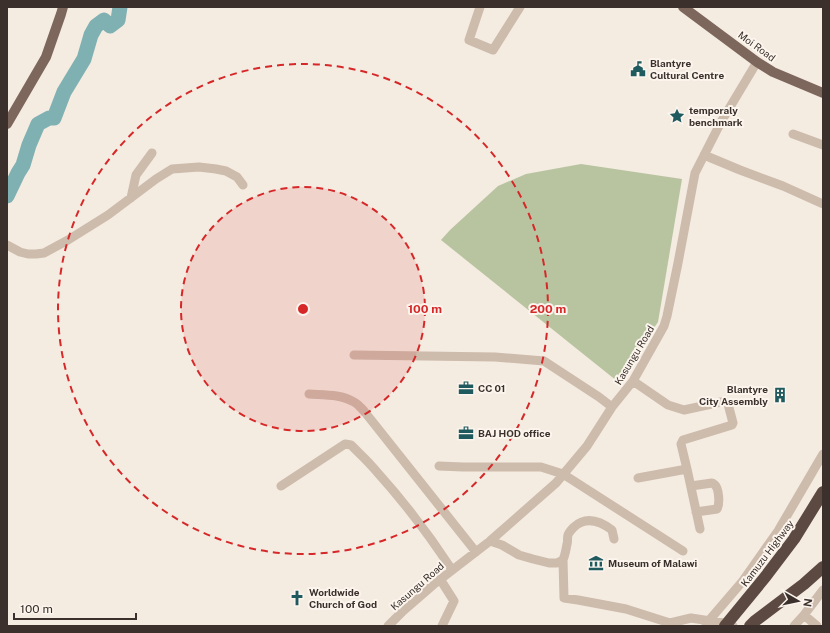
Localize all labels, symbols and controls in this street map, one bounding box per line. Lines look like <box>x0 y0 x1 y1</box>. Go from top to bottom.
street label: Moi Road <box>736 28 778 64</box>
place label: Blantyre Cultural Centre <box>650 57 724 81</box>
public building icon: Blantyre Cultural Centre <box>629 60 647 78</box>
place label: temporaly benchmark <box>689 104 743 128</box>
place icon: temporaly benchmark <box>668 107 686 125</box>
centre of rings <box>296 302 310 316</box>
text: 100 m <box>408 302 442 316</box>
text: 200 m <box>530 302 566 316</box>
street label: Kasungu Road <box>612 323 656 387</box>
office icon: CC 01 <box>457 379 475 397</box>
place label: CC 01 <box>478 382 505 394</box>
place label: Blantyre City Assembly <box>699 383 768 407</box>
building icon: Blantyre City Assembly <box>771 386 789 404</box>
office icon: BAJ HOD office <box>457 424 475 442</box>
place label: BAJ HOD office <box>478 427 551 439</box>
street label: Kamuzu Highway <box>738 517 796 589</box>
museum icon: Museum of Malawi <box>587 554 605 572</box>
place label: Museum of Malawi <box>608 557 698 569</box>
street label: Kasungu Road <box>388 560 446 612</box>
north arrow <box>778 581 818 621</box>
place label: Worldwide Church of God <box>309 586 377 610</box>
church icon: Worldwide Church of God <box>288 589 306 607</box>
scale bar <box>14 595 136 621</box>
text: N <box>801 597 814 608</box>
text: 100 m <box>20 602 53 616</box>

